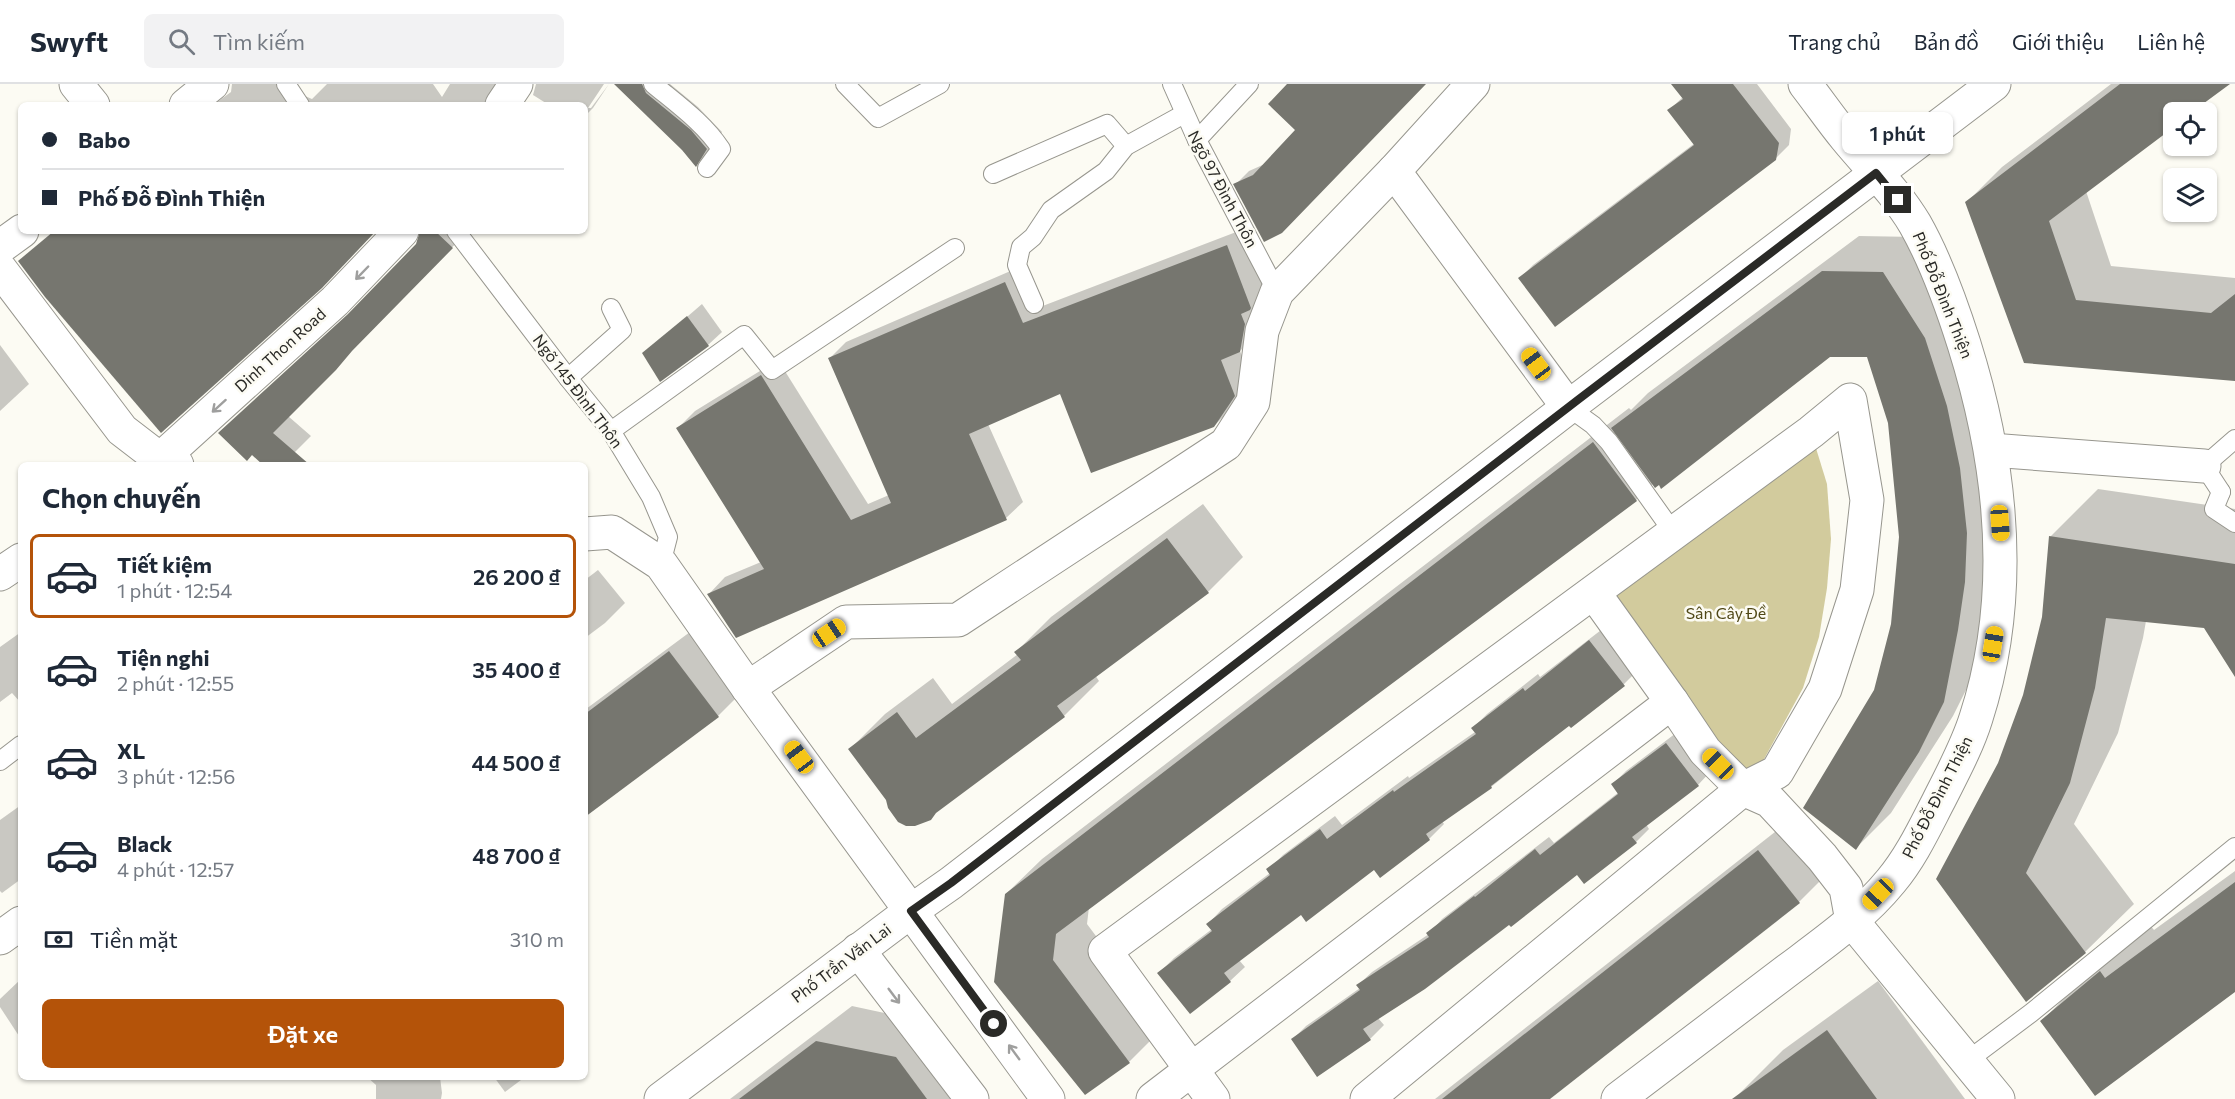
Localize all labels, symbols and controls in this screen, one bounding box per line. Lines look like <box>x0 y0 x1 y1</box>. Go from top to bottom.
search box <box>144 14 564 68</box>
text: Swyft <box>30 24 108 58</box>
icon: search <box>165 25 198 58</box>
text: Tìm kiếm <box>213 28 305 55</box>
text: Trang chủ <box>1788 29 1881 54</box>
text: Bản đồ <box>1914 29 1979 54</box>
text: Giới thiệu <box>2012 29 2104 54</box>
text: Liên hệ <box>2137 29 2205 54</box>
map controls <box>2163 102 2217 222</box>
button: locate <box>2163 102 2217 156</box>
callout: 1 phút <box>1842 113 1954 155</box>
text: 1 phút <box>1870 121 1925 145</box>
text: Babo <box>78 126 130 153</box>
street label: Ngõ 97 Đình Thôn <box>1185 127 1262 251</box>
button: layers <box>2163 168 2217 222</box>
text: Phố Đỗ Đình Thiện <box>78 184 265 211</box>
route end <box>1884 186 1911 213</box>
street label: Phố Đỗ Đình Thiện <box>1909 229 1977 361</box>
one-way arrow <box>355 265 369 280</box>
street label: Dinh Thon Road <box>230 304 329 395</box>
street label: Ngõ 145 Đình Thôn <box>529 330 627 451</box>
car <box>1518 344 1554 384</box>
one-way arrow <box>212 399 227 413</box>
text: Chọn chuyến <box>42 481 201 514</box>
car <box>1990 504 2010 542</box>
icon: car <box>45 549 99 603</box>
text: Tiết kiệm <box>117 551 212 578</box>
text: 26 200 ₫ <box>473 563 561 590</box>
text: 1 phút · 12:54 <box>117 578 232 602</box>
park label: Sân Cây Đề <box>1686 603 1767 622</box>
car <box>809 615 849 651</box>
car <box>1981 625 2005 663</box>
icon: car <box>45 642 99 696</box>
text: Tiện nghi <box>117 644 210 671</box>
text: 35 400 ₫ <box>472 656 561 683</box>
text: 2 phút · 12:55 <box>117 671 234 695</box>
street label: Phố Đỗ Đình Thiện <box>1898 732 1976 861</box>
icon: car <box>45 735 99 789</box>
text: XL <box>117 737 145 764</box>
car <box>781 737 817 777</box>
car <box>1699 745 1737 783</box>
text: 44 500 ₫ <box>471 749 561 776</box>
text: 3 phút · 12:56 <box>117 764 235 788</box>
icon: car <box>45 828 99 882</box>
text: Black <box>117 830 172 857</box>
text: 48 700 ₫ <box>472 842 561 869</box>
text: 4 phút · 12:57 <box>117 857 234 881</box>
car <box>1859 875 1897 913</box>
street label: Phố Trần Văn Lai <box>787 919 894 1006</box>
icon: cash <box>42 923 75 956</box>
text: Tiền mặt <box>90 926 178 953</box>
text: 310 m <box>510 927 564 951</box>
one-way arrow <box>888 987 901 1003</box>
button: Đặt xe <box>42 999 564 1068</box>
route start <box>980 1010 1007 1037</box>
one-way arrow <box>1008 1044 1020 1060</box>

